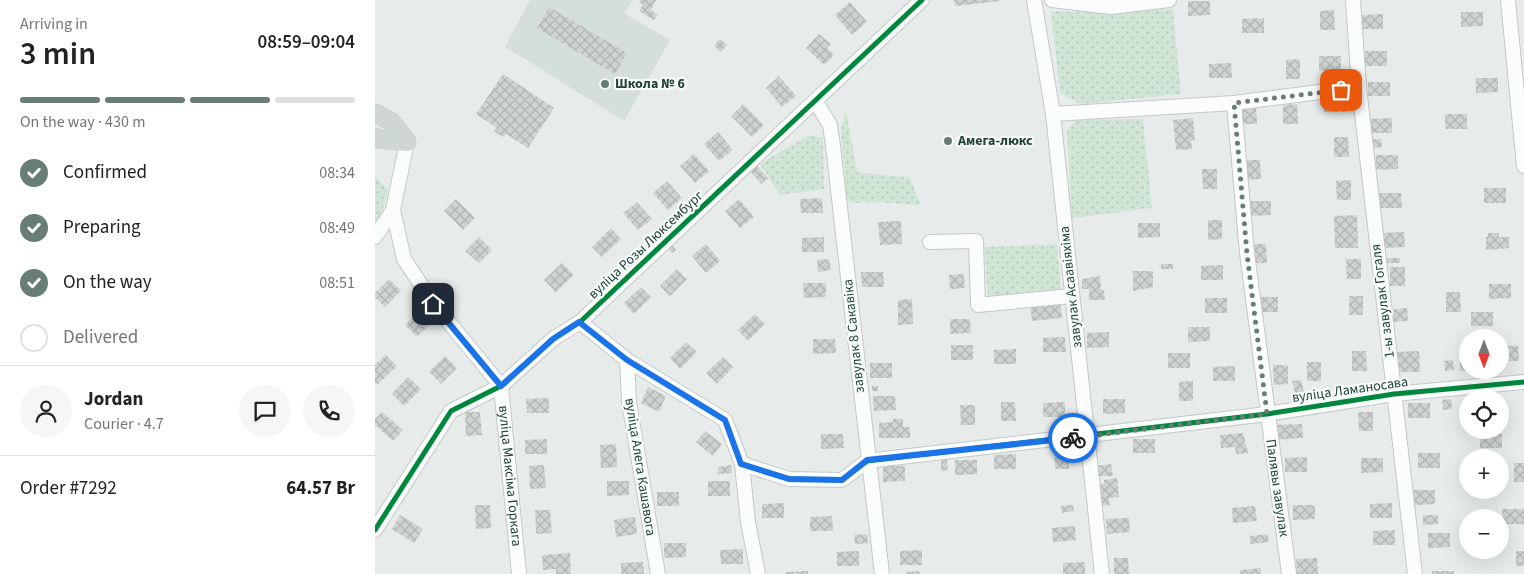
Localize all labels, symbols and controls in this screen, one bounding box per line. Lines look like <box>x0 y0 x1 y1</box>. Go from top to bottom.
text: Arriving in <box>20 13 88 35</box>
text: 08:59–09:04 <box>257 29 355 56</box>
text: 3 min <box>20 31 96 77</box>
pin <box>1320 69 1362 111</box>
place label: Школа № 6 <box>615 74 685 94</box>
icon: bag <box>1327 76 1355 104</box>
marker: Школа № 6 <box>599 78 611 90</box>
text: On the way · 430 m <box>20 111 145 133</box>
place label: Амега-люкс <box>957 131 1033 151</box>
marker: Амега-люкс <box>942 135 954 147</box>
icon: check <box>20 159 48 187</box>
text: Confirmed <box>63 159 147 186</box>
text: 08:34 <box>319 162 355 184</box>
street label: вуліца Розы Люксембург <box>584 186 708 304</box>
icon: check <box>20 214 48 242</box>
text: Preparing <box>63 214 141 241</box>
text: 08:49 <box>319 217 355 239</box>
street label: завулак Асаавіяхіма <box>1055 225 1087 349</box>
street label: 1-ы завулак Гогаля <box>1366 243 1400 359</box>
icon: check <box>20 269 48 297</box>
text: On the way <box>63 269 152 296</box>
text: 08:51 <box>319 272 355 294</box>
street label: завулак 8 Сакавіка <box>838 278 870 394</box>
pin <box>412 283 454 325</box>
icon: home <box>419 290 447 318</box>
text: Delivered <box>63 324 138 351</box>
north arrow <box>1459 329 1509 379</box>
map controls <box>1459 329 1509 559</box>
street label: вуліца Ламаносава <box>1291 372 1409 408</box>
button: person <box>20 385 72 437</box>
button: chat <box>239 385 291 437</box>
button: phone <box>303 385 355 437</box>
text: Jordan <box>84 386 143 413</box>
button: locate <box>1459 389 1509 439</box>
street label: вуліца Алега Кашавога <box>619 397 661 537</box>
street label: вуліца Максіма Горкага <box>493 404 526 547</box>
text: Courier · 4.7 <box>84 413 164 435</box>
courier <box>1048 413 1098 463</box>
icon: bike <box>1059 424 1087 452</box>
street label: Палявы завулак <box>1260 438 1294 538</box>
button: + <box>1459 449 1509 499</box>
text: Order #7292 <box>20 475 117 502</box>
text: 64.57 Br <box>286 475 355 502</box>
button: − <box>1459 509 1509 559</box>

